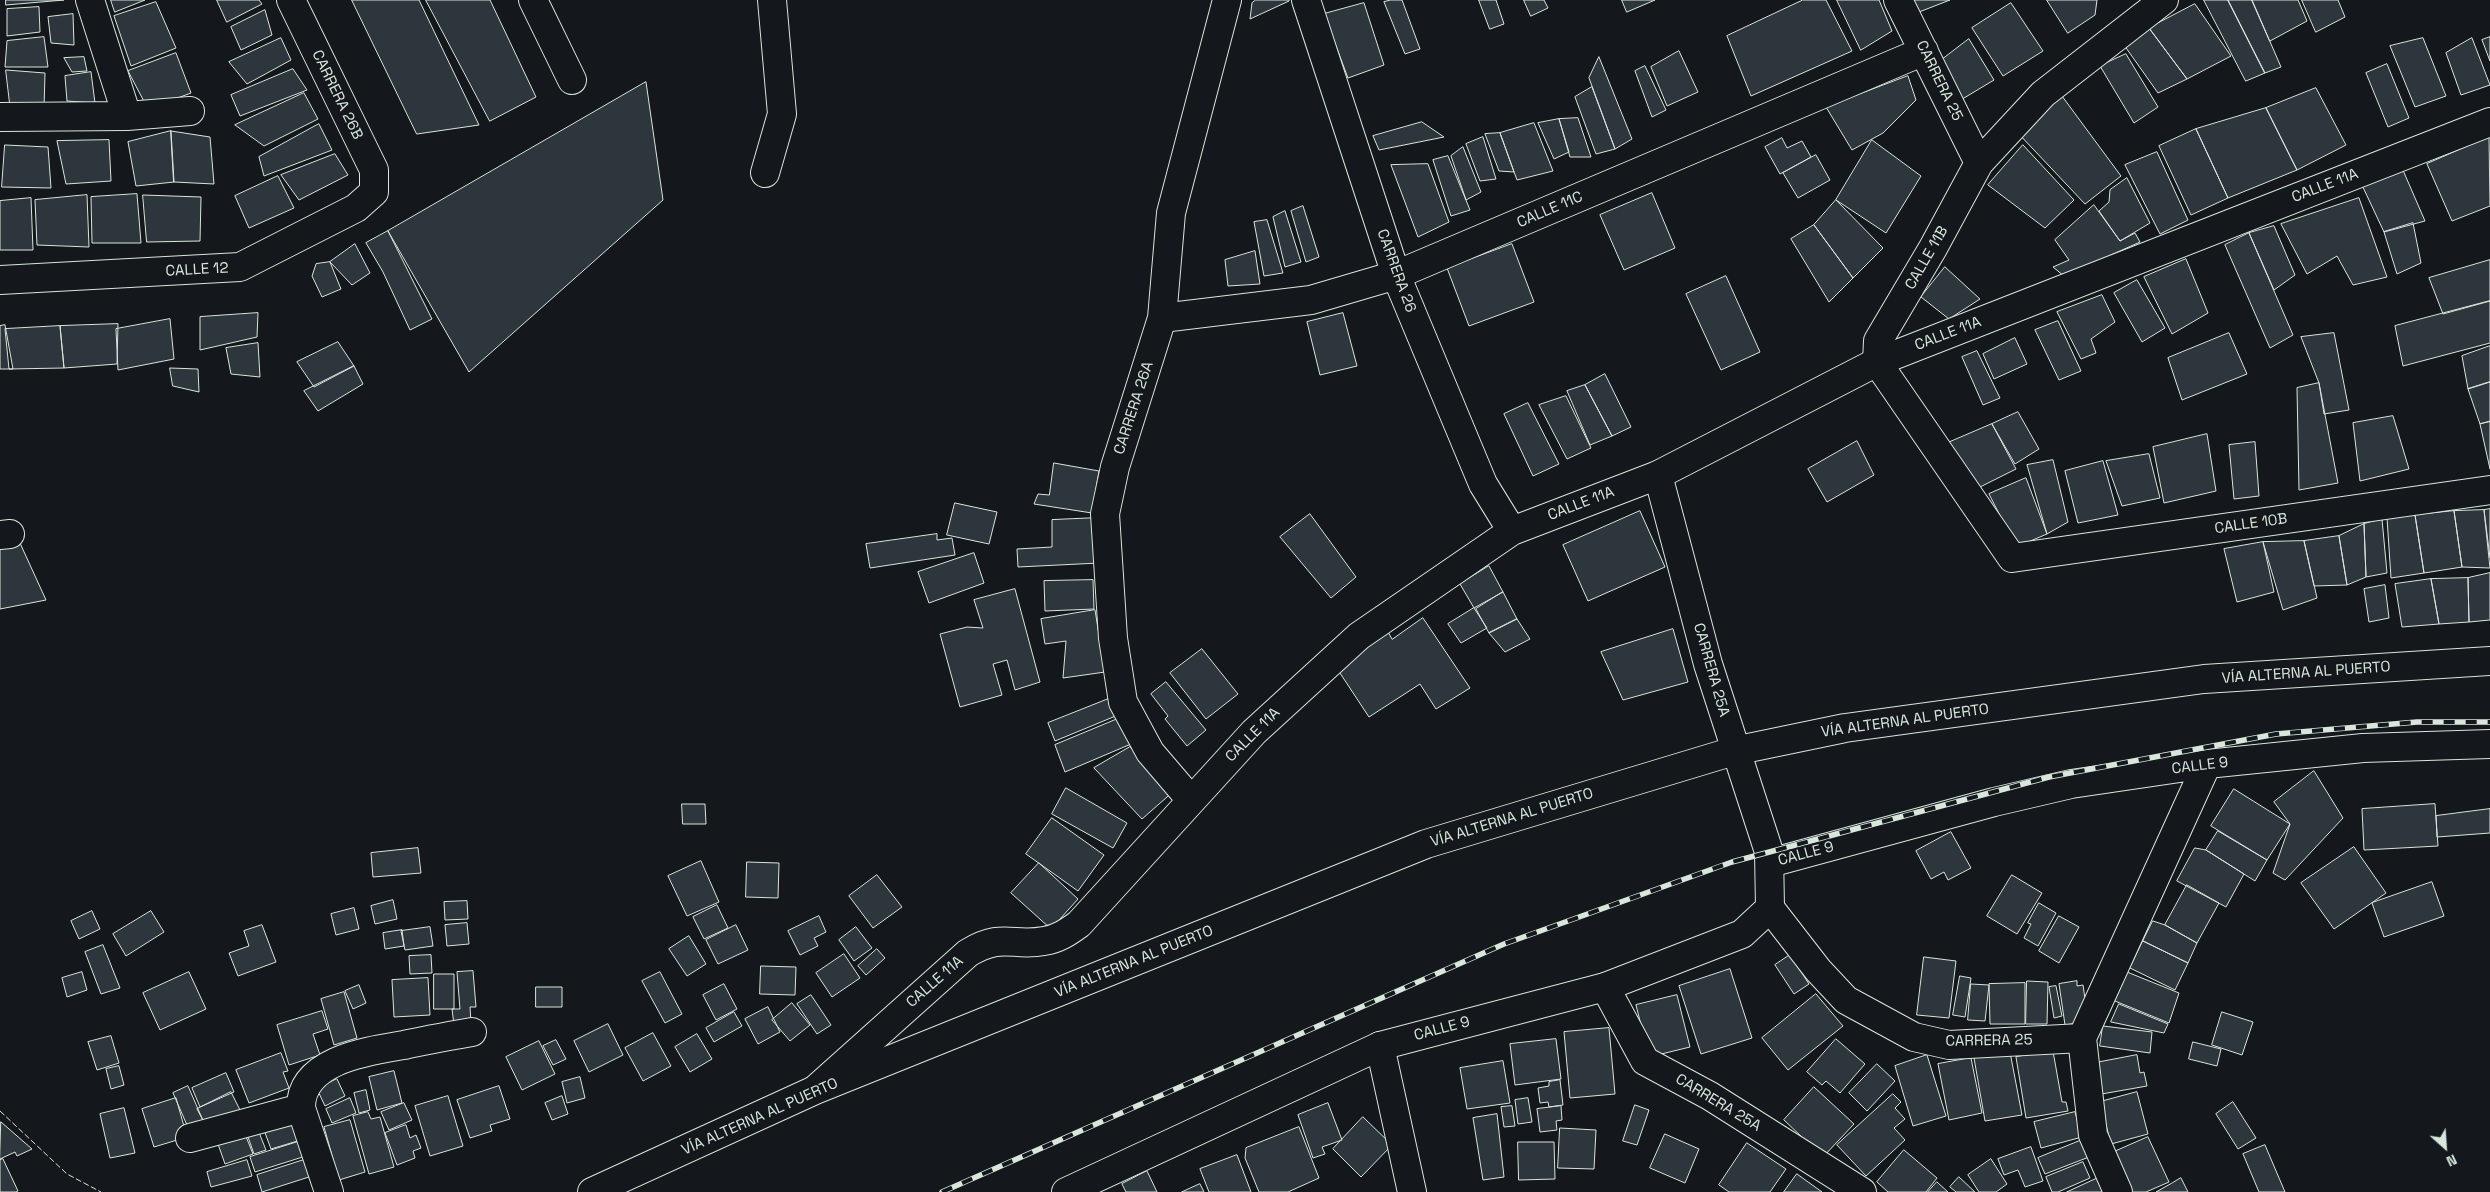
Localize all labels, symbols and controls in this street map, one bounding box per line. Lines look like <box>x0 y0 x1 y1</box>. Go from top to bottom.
street label: CARRERA 25 <box>1912 38 1966 124</box>
street label: CARRERA 26B <box>308 47 366 143</box>
street label: CALLE 11A <box>2289 165 2361 207</box>
street label: CALLE 11C <box>1514 188 1586 232</box>
street label: CALLE 11B <box>1902 223 1952 293</box>
street label: CARRERA 26 <box>1373 227 1419 315</box>
street label: CALLE 12 <box>165 259 229 281</box>
street label: CALLE 11A <box>1912 313 1984 355</box>
street label: CARRERA 26A <box>1110 359 1158 457</box>
street label: CALLE 11A <box>1545 483 1617 525</box>
street label: CALLE 10B <box>2213 510 2289 538</box>
street label: CARRERA 25A <box>1689 621 1733 719</box>
street label: VÍA ALTERNA AL PUERTO <box>2221 658 2391 688</box>
street label: VÍA ALTERNA AL PUERTO <box>1820 700 1990 742</box>
street label: CALLE 11A <box>1222 704 1284 766</box>
street label: CALLE 9 <box>2171 754 2229 778</box>
street label: VÍA ALTERNA AL PUERTO <box>1428 785 1596 851</box>
street label: CALLE 9 <box>1776 838 1836 870</box>
street label: VÍA ALTERNA AL PUERTO <box>1052 922 1216 1002</box>
street label: CALLE 11A <box>903 952 967 1012</box>
street label: CALLE 9 <box>1412 1013 1472 1045</box>
street label: CARRERA 25 <box>1945 1031 2033 1051</box>
street label: CARRERA 25A <box>1672 1070 1764 1136</box>
street label: VÍA ALTERNA AL PUERTO <box>679 1074 841 1160</box>
north arrow <box>2420 1122 2470 1172</box>
text: N <box>2443 1150 2460 1171</box>

